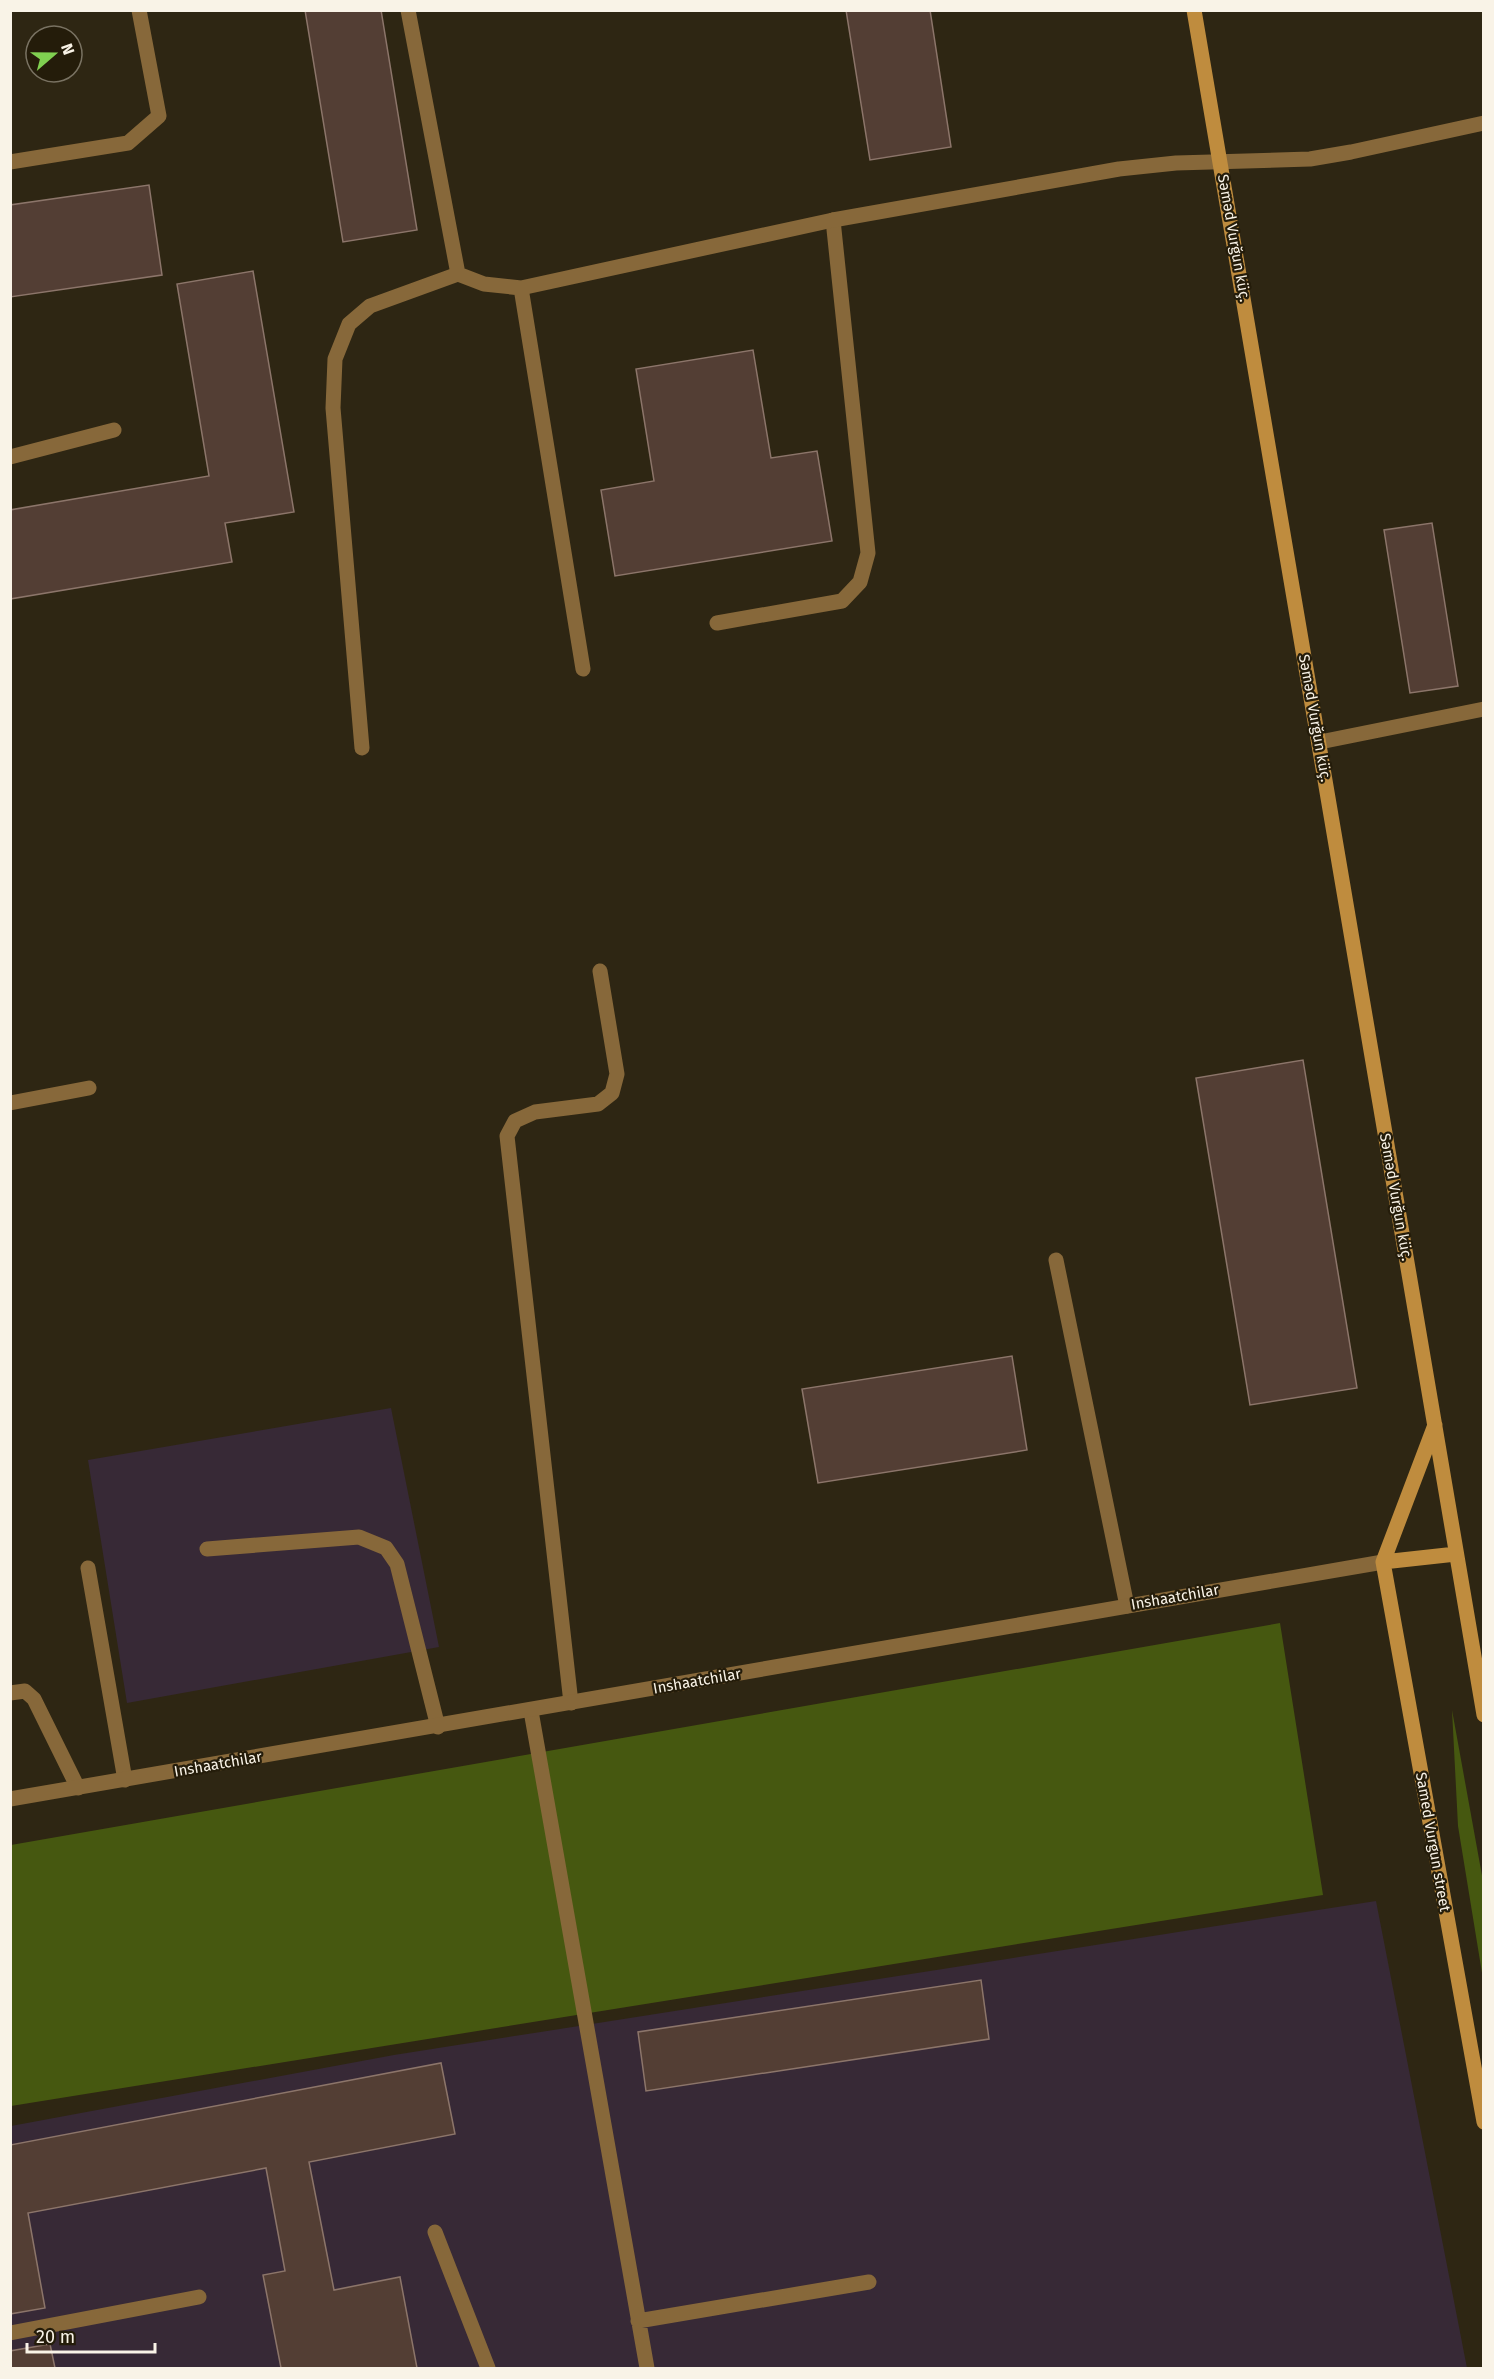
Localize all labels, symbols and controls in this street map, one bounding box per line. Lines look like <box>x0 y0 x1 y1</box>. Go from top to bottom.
north arrow <box>24 24 84 84</box>
text: N <box>57 41 78 57</box>
street label: Səməd Vurğun küç. <box>1214 173 1254 303</box>
street label: Səməd Vurğun küç. <box>1295 653 1335 783</box>
street label: Səməd Vurğun küç. <box>1376 1132 1416 1262</box>
street label: Inshaatchilar <box>1130 1580 1221 1614</box>
street label: Inshaatchilar <box>652 1664 743 1698</box>
street label: Inshaatchilar <box>173 1747 264 1781</box>
street label: Samed Vurgun street <box>1412 1771 1454 1914</box>
scale bar <box>27 2316 154 2354</box>
text: 20 m <box>36 2326 75 2348</box>

